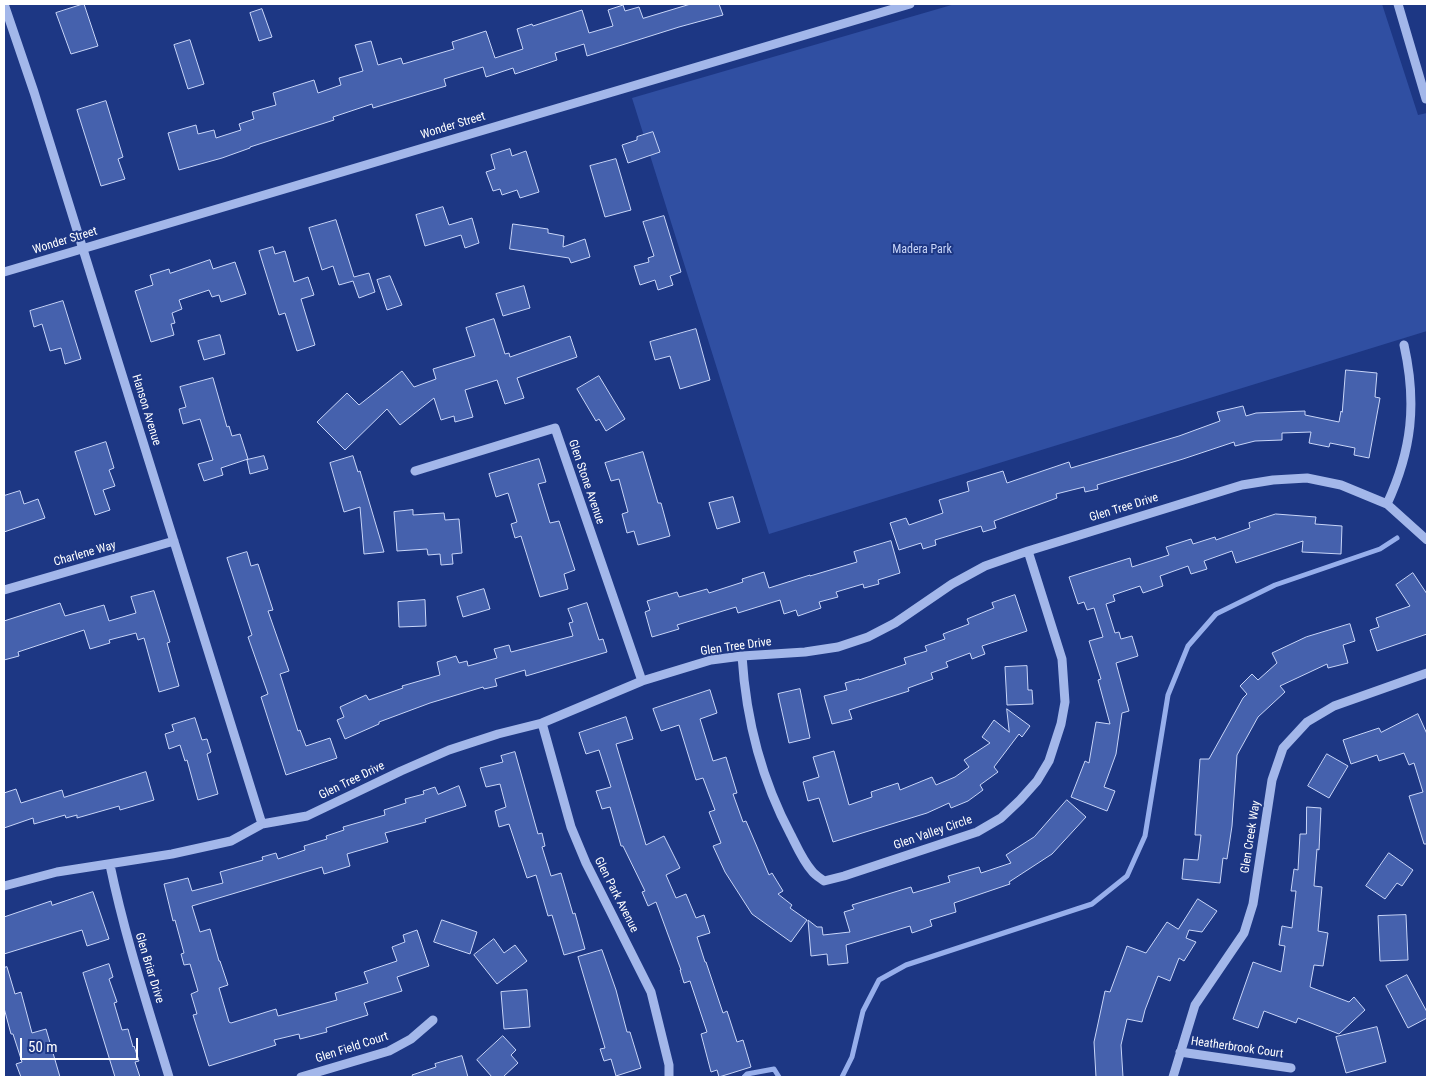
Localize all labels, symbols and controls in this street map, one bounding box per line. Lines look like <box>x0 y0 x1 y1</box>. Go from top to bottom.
street label: Wonder Street <box>419 109 487 143</box>
street label: Wonder Street <box>31 224 99 258</box>
park label: Madera Park <box>892 243 952 257</box>
street label: Hanson Avenue <box>128 373 164 447</box>
street label: Glen Stone Avenue <box>565 438 607 526</box>
street label: Glen Tree Drive <box>1088 491 1160 525</box>
street label: Charlene Way <box>52 538 118 570</box>
street label: Glen Tree Drive <box>700 635 772 659</box>
street label: Glen Tree Drive <box>317 759 387 803</box>
street label: Glen Creek Way <box>1238 800 1264 874</box>
street label: Glen Valley Circle <box>892 813 974 853</box>
street label: Glen Park Avenue <box>591 855 641 935</box>
street label: Glen Briar Drive <box>131 931 167 1005</box>
scale bar <box>22 1028 140 1060</box>
street label: Glen Field Court <box>314 1029 390 1067</box>
street label: Heatherbrook Court <box>1190 1034 1284 1062</box>
text: 50 m <box>28 1038 58 1056</box>

